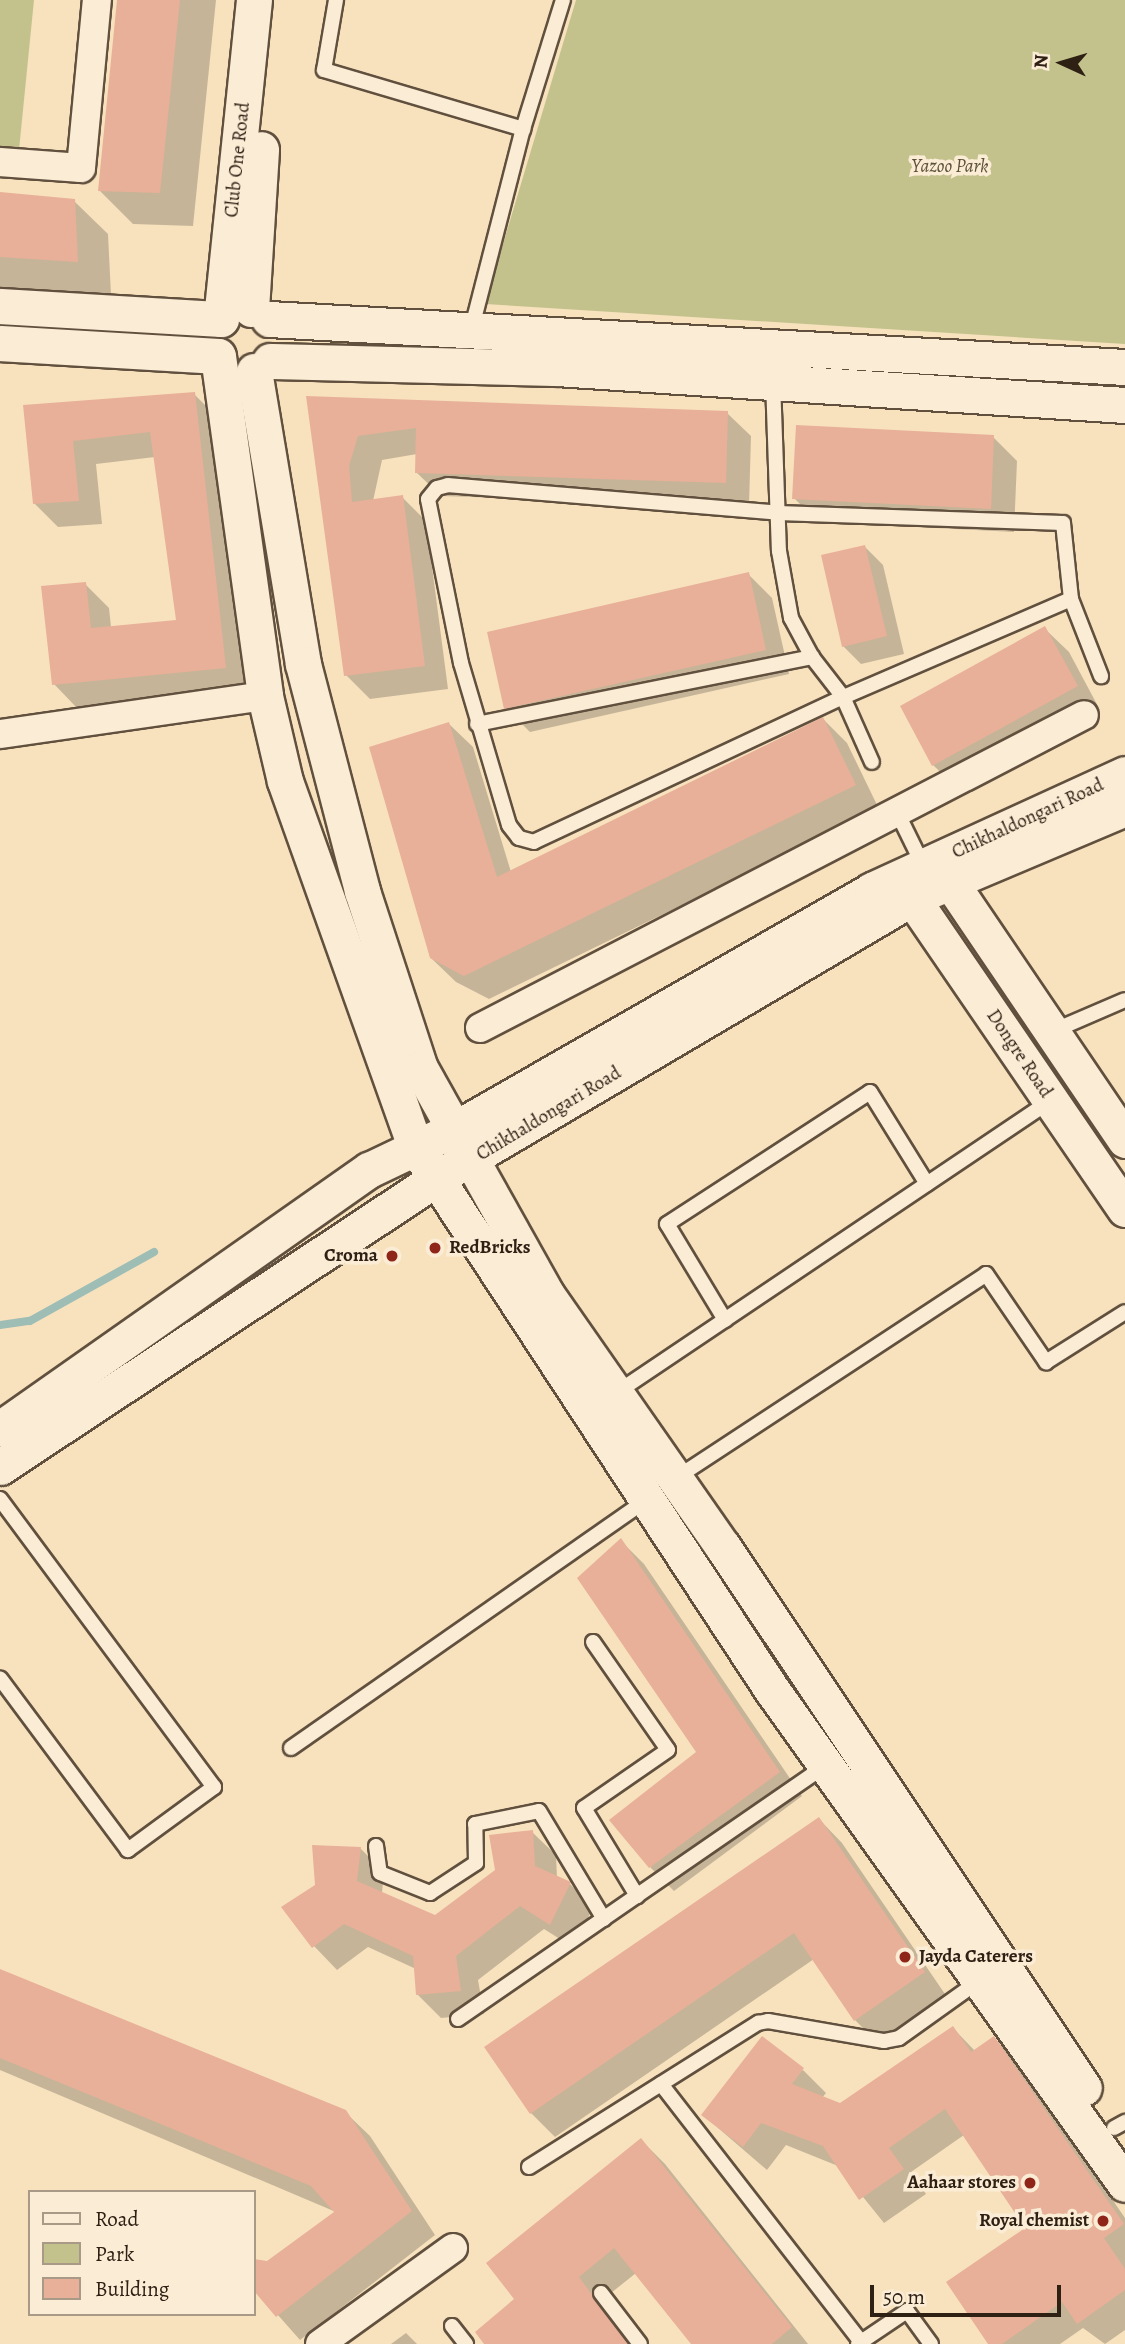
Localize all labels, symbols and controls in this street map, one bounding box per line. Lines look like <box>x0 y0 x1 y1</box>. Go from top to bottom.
north arrow <box>1027 28 1097 98</box>
text: N <box>1028 54 1055 69</box>
street label: Club One Road <box>221 101 255 219</box>
park label: Yazoo Park <box>912 156 988 178</box>
street label: Chikhaldongari Road <box>949 774 1107 864</box>
street label: Dongre Road <box>981 1005 1057 1103</box>
street label: Chikhaldongari Road <box>473 1062 625 1166</box>
place label: RedBricks <box>449 1237 530 1259</box>
marker: RedBricks <box>427 1240 443 1256</box>
place label: Croma <box>324 1245 378 1267</box>
marker: Croma <box>384 1248 400 1264</box>
place label: Jayda Caterers <box>919 1946 1033 1968</box>
marker: Jayda Caterers <box>897 1949 913 1965</box>
place label: Aahaar stores <box>907 2172 1016 2194</box>
marker: Aahaar stores <box>1022 2175 1038 2191</box>
legend <box>28 2190 256 2316</box>
text: Road <box>95 2205 139 2233</box>
place label: Royal chemist <box>979 2210 1089 2232</box>
marker: Royal chemist <box>1095 2213 1111 2229</box>
text: Park <box>95 2240 134 2268</box>
scale bar <box>873 2270 1064 2314</box>
text: Building <box>95 2275 169 2303</box>
text: 50 m <box>883 2283 925 2311</box>

